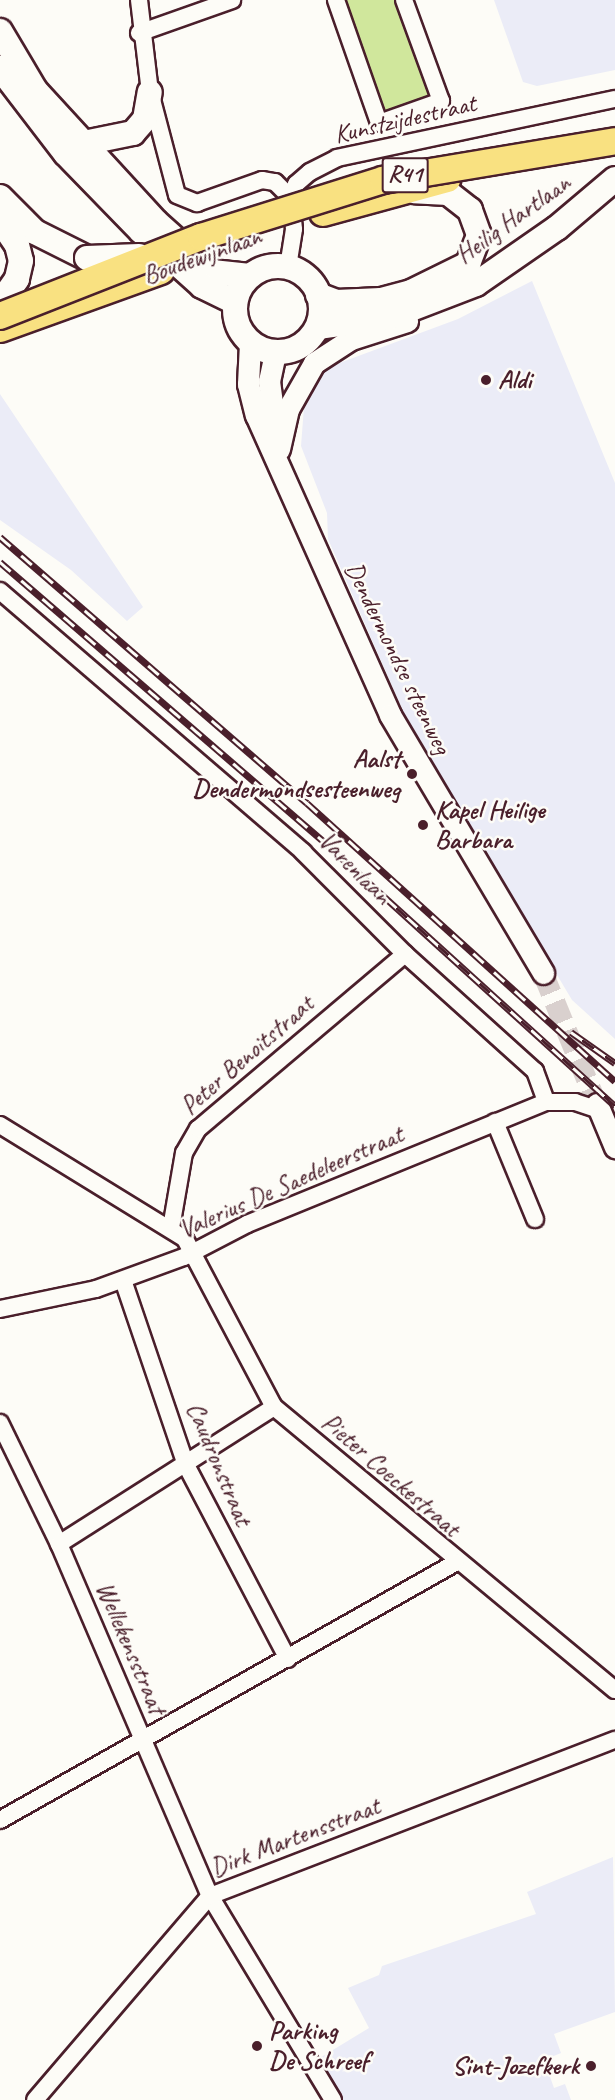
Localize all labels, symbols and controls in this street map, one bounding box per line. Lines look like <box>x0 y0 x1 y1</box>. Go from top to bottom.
street label: Kunstzijdestraat <box>331 88 479 150</box>
road number: R41 <box>381 154 429 196</box>
street label: Heilig Hartlaan <box>450 167 576 271</box>
street label: Boudewijnlaan <box>139 220 265 292</box>
place label: Aldi <box>498 364 531 396</box>
marker: Aldi <box>479 373 493 387</box>
street label: Dendermondse steenweg <box>338 557 458 759</box>
place label: Aalst Dendermondsesteenweg <box>192 743 400 804</box>
marker: Aalst Dendermondsesteenweg <box>405 767 419 781</box>
place label: Kapel Heilige Barbara <box>435 794 545 856</box>
marker: Kapel Heilige Barbara <box>416 818 430 832</box>
street label: Varenlaan <box>312 825 398 911</box>
street label: Peter Benoitstraat <box>174 989 320 1121</box>
street label: Valerius De Saedeleerstraat <box>173 1118 409 1246</box>
street label: Caudronstraat <box>179 1398 259 1530</box>
street label: Pieter Coeckestraat <box>316 1407 466 1543</box>
street label: Wellekensstraat <box>89 1577 173 1719</box>
street label: Dirk Martensstraat <box>205 1790 385 1884</box>
place label: Parking De Schreef <box>269 2015 368 2076</box>
marker: Parking De Schreef <box>250 2039 264 2053</box>
place label: Sint-Jozefkerk <box>452 2050 579 2082</box>
marker: Sint-Jozefkerk <box>584 2059 598 2073</box>

